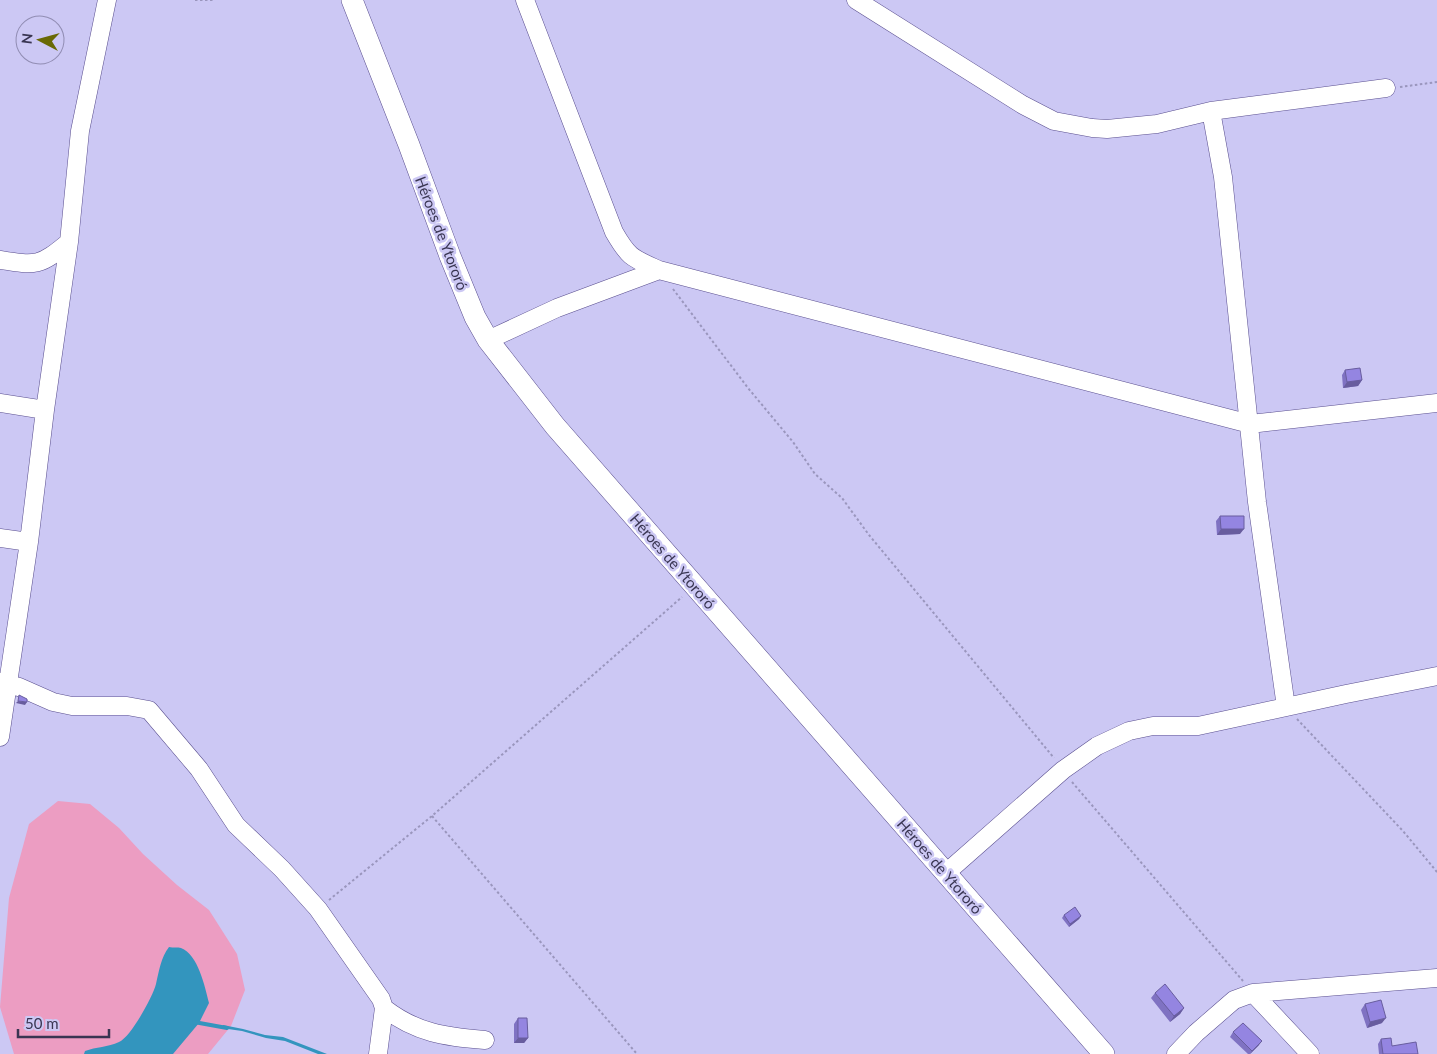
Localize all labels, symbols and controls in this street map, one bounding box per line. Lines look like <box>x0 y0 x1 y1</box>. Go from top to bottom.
north arrow <box>15 15 65 65</box>
text: N <box>18 32 36 45</box>
street label: Héroes de Ytororó <box>412 174 472 292</box>
street label: Héroes de Ytororó <box>627 510 719 612</box>
street label: Héroes de Ytororó <box>894 815 986 917</box>
scale bar <box>18 1006 109 1038</box>
text: 50 m <box>25 1014 59 1032</box>

